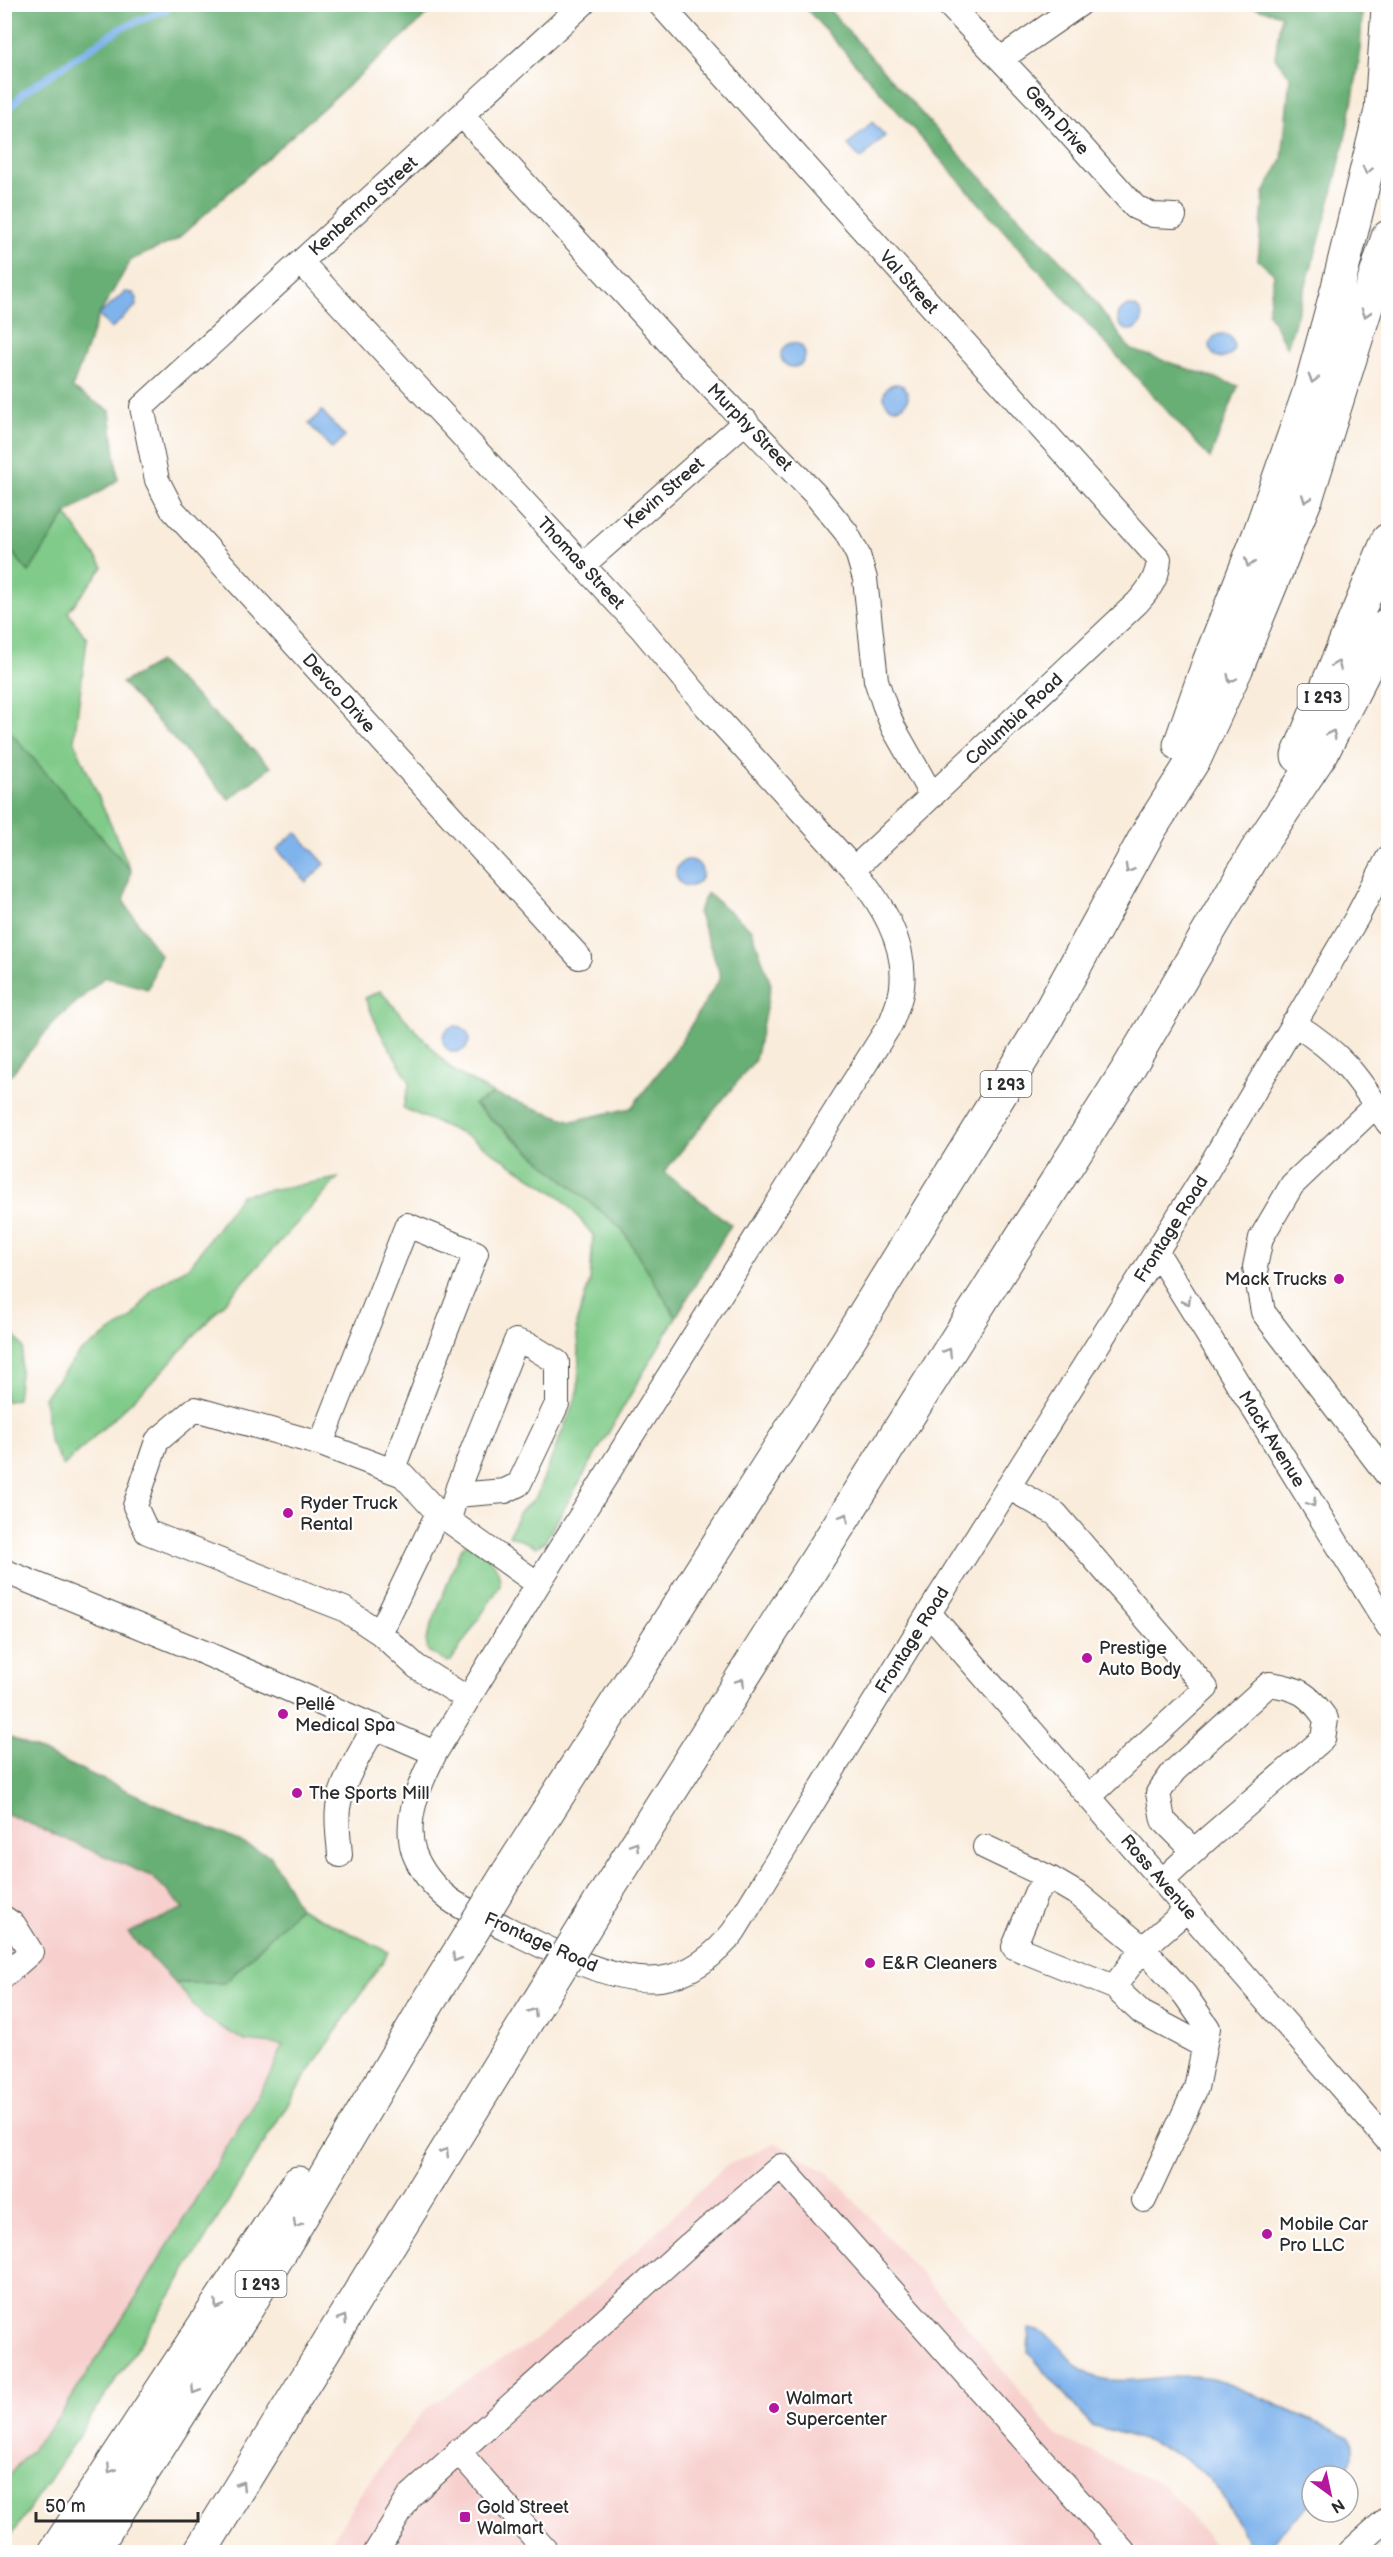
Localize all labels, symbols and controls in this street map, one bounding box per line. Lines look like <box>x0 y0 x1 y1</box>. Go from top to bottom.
street label: Gem Drive <box>1020 81 1093 160</box>
street label: Kenberma Street <box>305 152 422 261</box>
one-way arrow <box>1362 164 1375 174</box>
street label: Val Street <box>875 246 943 319</box>
one-way arrow <box>1361 307 1373 318</box>
one-way arrow <box>1308 373 1320 384</box>
street label: Murphy Street <box>703 379 797 476</box>
street label: Kevin Street <box>620 453 709 534</box>
one-way arrow <box>1301 493 1313 504</box>
street label: Thomas Street <box>533 513 629 614</box>
one-way arrow <box>1243 557 1256 568</box>
street label: Devco Drive <box>298 650 380 737</box>
one-way arrow <box>1330 660 1342 671</box>
street label: Columbia Road <box>961 669 1067 770</box>
one-way arrow <box>1227 673 1239 684</box>
road number: I 293 <box>1298 684 1348 710</box>
one-way arrow <box>1325 729 1337 740</box>
one-way arrow <box>1125 862 1136 873</box>
road number: I 293 <box>980 1071 1032 1097</box>
street label: Frontage Road <box>1130 1172 1213 1287</box>
place label: Mack Trucks <box>1225 1269 1327 1290</box>
marker: Mack Trucks <box>1332 1272 1346 1286</box>
one-way arrow <box>1180 1295 1192 1305</box>
one-way arrow <box>941 1348 953 1358</box>
street label: Mack Avenue <box>1234 1387 1310 1491</box>
place label: Ryder Truck Rental <box>300 1493 398 1535</box>
one-way arrow <box>1305 1496 1316 1507</box>
marker: Ryder Truck Rental <box>281 1506 295 1520</box>
one-way arrow <box>837 1513 849 1523</box>
street label: Frontage Road <box>871 1583 954 1698</box>
place label: Prestige Auto Body <box>1099 1638 1182 1680</box>
marker: Prestige Auto Body <box>1080 1651 1094 1665</box>
one-way arrow <box>733 1678 745 1688</box>
place label: Pellé Medical Spa <box>295 1694 396 1736</box>
marker: Pellé Medical Spa <box>276 1707 290 1721</box>
place label: The Sports Mill <box>309 1783 430 1804</box>
marker: The Sports Mill <box>290 1786 304 1800</box>
street label: Ross Avenue <box>1116 1830 1202 1925</box>
one-way arrow <box>628 1842 640 1852</box>
street label: Frontage Road <box>481 1908 601 1977</box>
one-way arrow <box>451 1952 463 1962</box>
place label: E&R Cleaners <box>882 1953 997 1974</box>
marker: E&R Cleaners <box>863 1956 877 1970</box>
one-way arrow <box>526 2008 538 2018</box>
one-way arrow <box>438 2148 449 2159</box>
place label: Mobile Car Pro LLC <box>1279 2214 1369 2256</box>
one-way arrow <box>293 2217 304 2228</box>
marker: Mobile Car Pro LLC <box>1260 2227 1274 2241</box>
road number: I 293 <box>236 2271 286 2297</box>
one-way arrow <box>214 2299 225 2310</box>
one-way arrow <box>336 2315 348 2325</box>
one-way arrow <box>191 2384 203 2394</box>
place label: Walmart Supercenter <box>786 2388 887 2430</box>
marker: Walmart Supercenter <box>767 2401 781 2415</box>
one-way arrow <box>107 2462 118 2473</box>
north arrow <box>1300 2464 1360 2524</box>
one-way arrow <box>234 2481 246 2491</box>
scale bar <box>36 2485 198 2523</box>
text: N <box>1327 2494 1348 2517</box>
text: 50 m <box>45 2496 86 2517</box>
place label: Gold Street Walmart <box>477 2497 569 2539</box>
marker: Gold Street Walmart <box>458 2510 472 2524</box>

